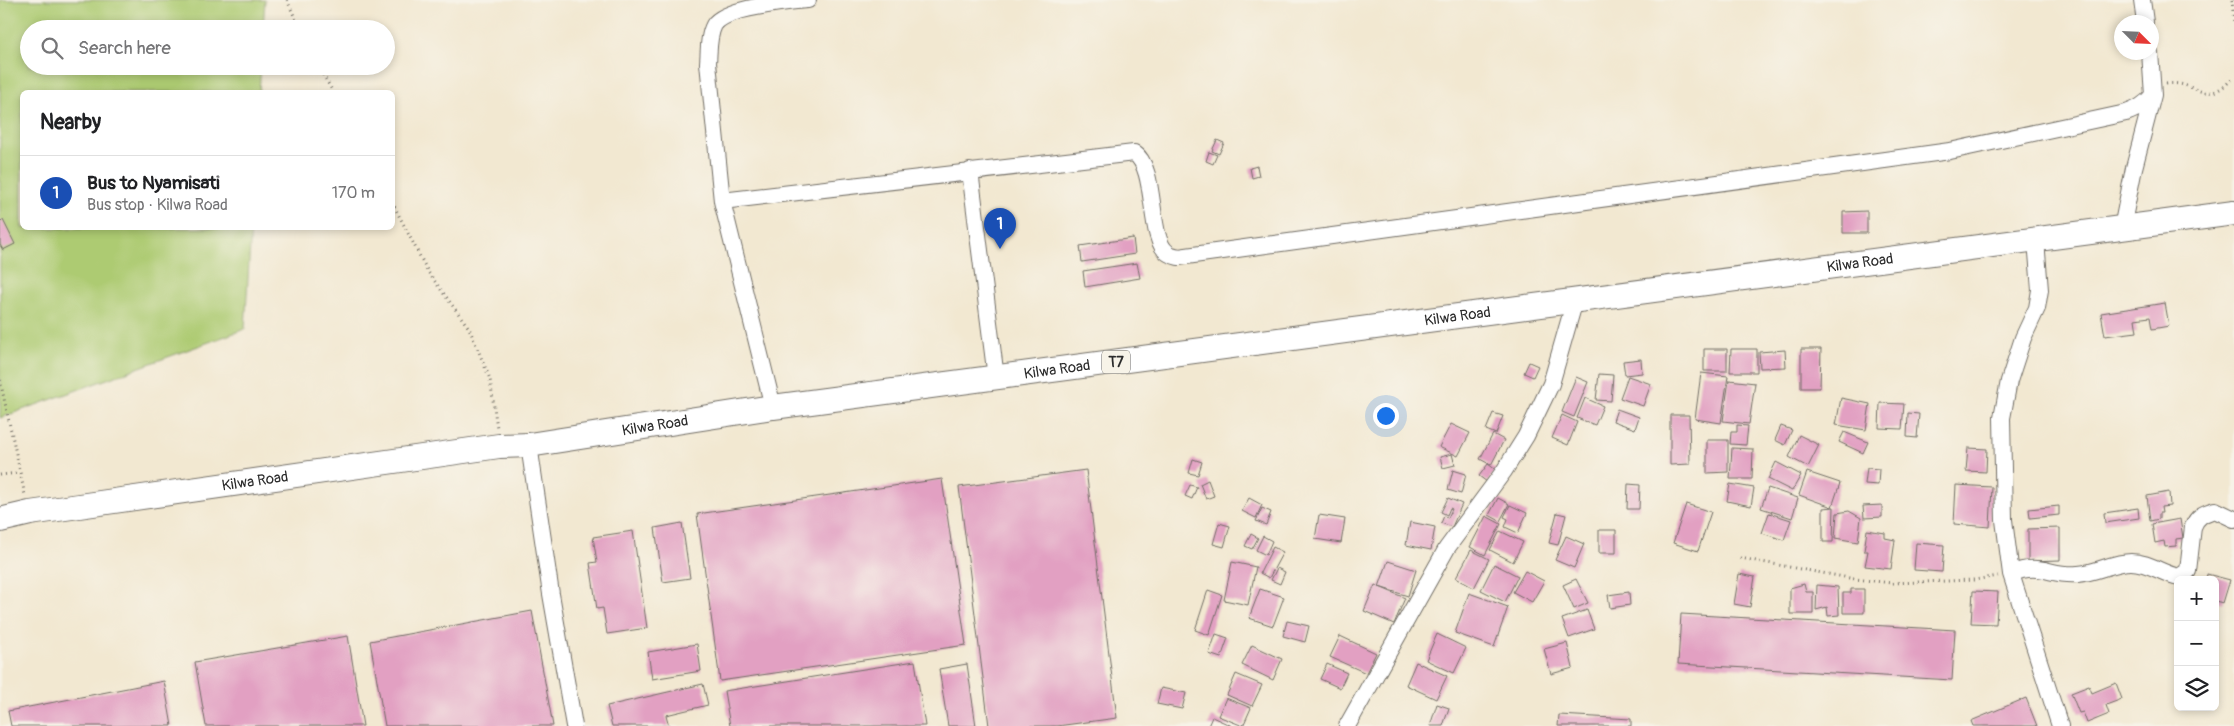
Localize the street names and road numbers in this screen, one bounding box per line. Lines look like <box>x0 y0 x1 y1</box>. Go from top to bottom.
street label: Kilwa Road <box>1826 249 1894 276</box>
street label: Kilwa Road <box>1423 302 1492 330</box>
road number: T7 <box>1102 351 1130 374</box>
street label: Kilwa Road <box>1023 355 1091 383</box>
street label: Kilwa Road <box>620 411 689 440</box>
street label: Kilwa Road <box>221 467 289 495</box>

